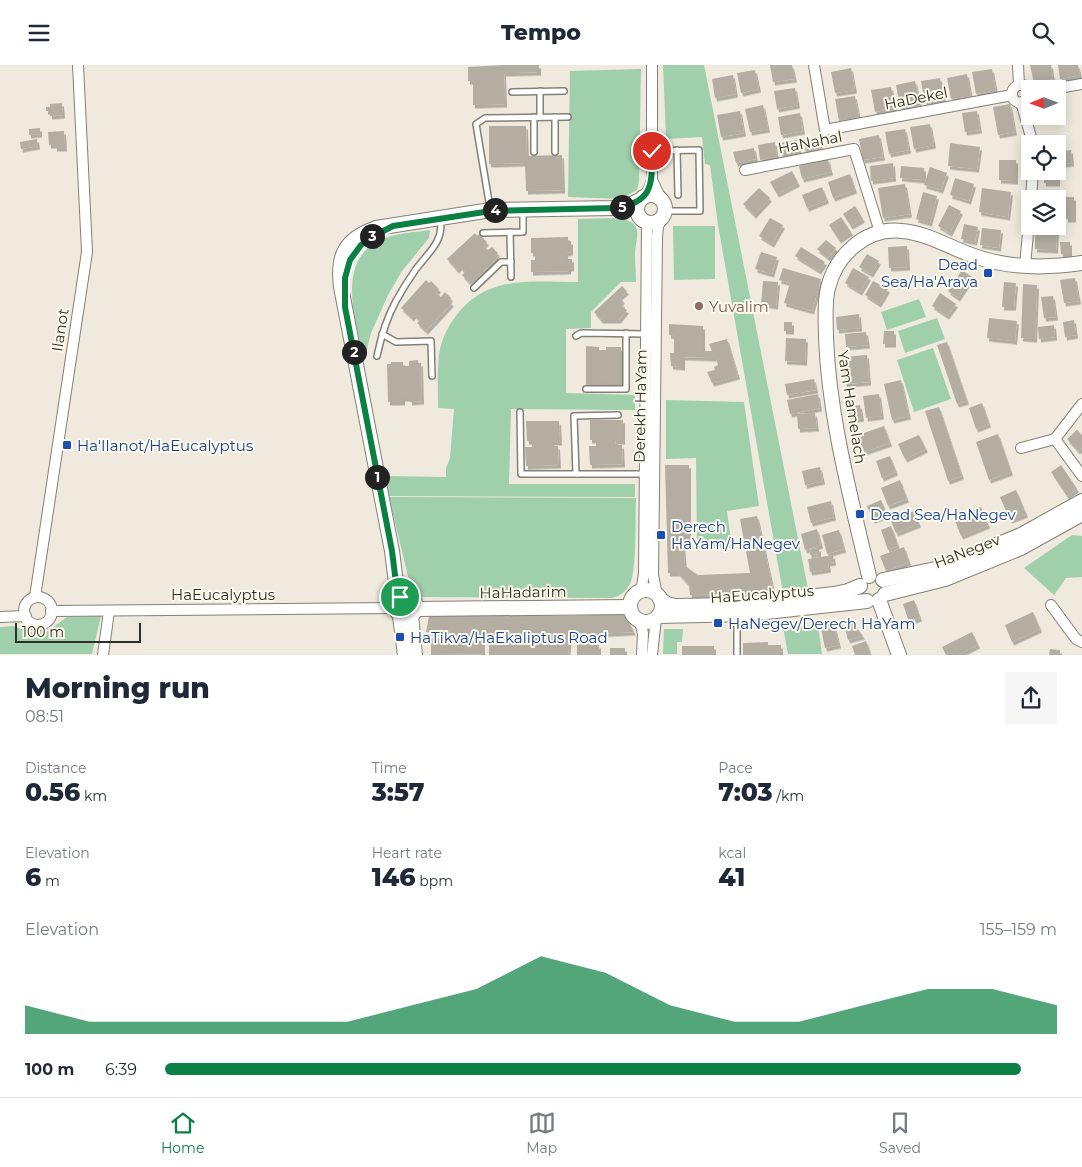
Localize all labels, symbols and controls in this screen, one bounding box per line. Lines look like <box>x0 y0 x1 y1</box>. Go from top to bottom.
icon: menu <box>25 19 53 47</box>
text: Tempo <box>501 19 581 46</box>
icon: search <box>1029 19 1057 47</box>
north arrow <box>1021 80 1066 125</box>
map controls <box>1021 80 1066 235</box>
street label: HaDekel <box>883 83 949 113</box>
street label: HaNahal <box>776 126 844 158</box>
pin <box>631 130 673 172</box>
button: locate <box>1021 135 1066 180</box>
icon: check <box>638 137 666 165</box>
button: layers <box>1021 190 1066 235</box>
pin: 5 <box>610 195 634 219</box>
pin: 4 <box>482 197 508 223</box>
text: 5 <box>618 198 627 216</box>
text: 4 <box>491 201 500 219</box>
pin: 3 <box>360 223 384 249</box>
text: 3 <box>368 227 377 245</box>
place label: Dead Sea/Ha'Arava <box>881 255 978 291</box>
marker: Dead Sea/Ha'Arava <box>982 267 994 279</box>
place label: Yuvalim <box>709 297 769 316</box>
marker: Yuvalim <box>693 300 705 312</box>
street label: Ilanot <box>47 307 73 353</box>
pin: 2 <box>342 339 366 365</box>
text: 2 <box>350 343 359 361</box>
street label: Derekh HaYam <box>630 349 650 463</box>
street label: Yam Hamelach <box>834 349 870 465</box>
place label: Ha'Ilanot/HaEucalyptus <box>77 436 253 455</box>
marker: Ha'Ilanot/HaEucalyptus <box>61 439 73 451</box>
pin: 1 <box>364 465 390 489</box>
text: 1 <box>375 468 380 486</box>
place label: Dead Sea/HaNegev <box>870 505 1017 524</box>
marker: Dead Sea/HaNegev <box>854 508 866 520</box>
place label: Derech HaYam/HaNegev <box>671 517 801 553</box>
marker: Derech HaYam/HaNegev <box>655 529 667 541</box>
street label: HaNegev <box>931 529 1004 572</box>
pin <box>379 576 421 618</box>
street label: HaEucalyptus <box>709 581 815 607</box>
street label: HaHadarim <box>479 582 567 602</box>
icon: arrive <box>386 583 414 611</box>
street label: HaEucalyptus <box>171 585 275 604</box>
place label: HaNegev/Derech HaYam <box>728 614 915 633</box>
marker: HaNegev/Derech HaYam <box>712 617 724 629</box>
scale bar <box>15 619 141 643</box>
text: 100 m <box>22 623 64 641</box>
place label: HaTikva/HaEkaliptus Road <box>410 628 608 647</box>
marker: HaTikva/HaEkaliptus Road <box>394 631 406 643</box>
text: Morning run <box>25 671 210 705</box>
button: share <box>1005 672 1057 724</box>
text: 08:51 <box>25 707 64 726</box>
text: Distance <box>25 759 87 777</box>
text: Time <box>372 759 407 777</box>
text: Pace <box>718 759 753 777</box>
text: 0.56 <box>25 777 80 807</box>
text: 3:57 <box>372 777 425 807</box>
text: 7:03 <box>718 777 773 807</box>
text: km <box>80 787 107 805</box>
text: /km <box>773 787 804 805</box>
text: Elevation <box>25 844 90 862</box>
text: Heart rate <box>372 844 442 862</box>
text: kcal <box>718 844 746 862</box>
text: 6 <box>25 862 41 892</box>
text: 146 <box>372 862 416 892</box>
text: 41 <box>718 862 745 892</box>
text: m <box>41 872 60 890</box>
text: bpm <box>416 872 453 890</box>
text: Elevation <box>25 920 99 939</box>
text: 155–159 m <box>980 920 1057 939</box>
text: 100 m <box>25 1060 74 1079</box>
text: 6:39 <box>105 1060 137 1079</box>
tab: Home <box>161 1109 204 1157</box>
tab: Map <box>526 1109 557 1157</box>
tab: Saved <box>879 1109 921 1157</box>

